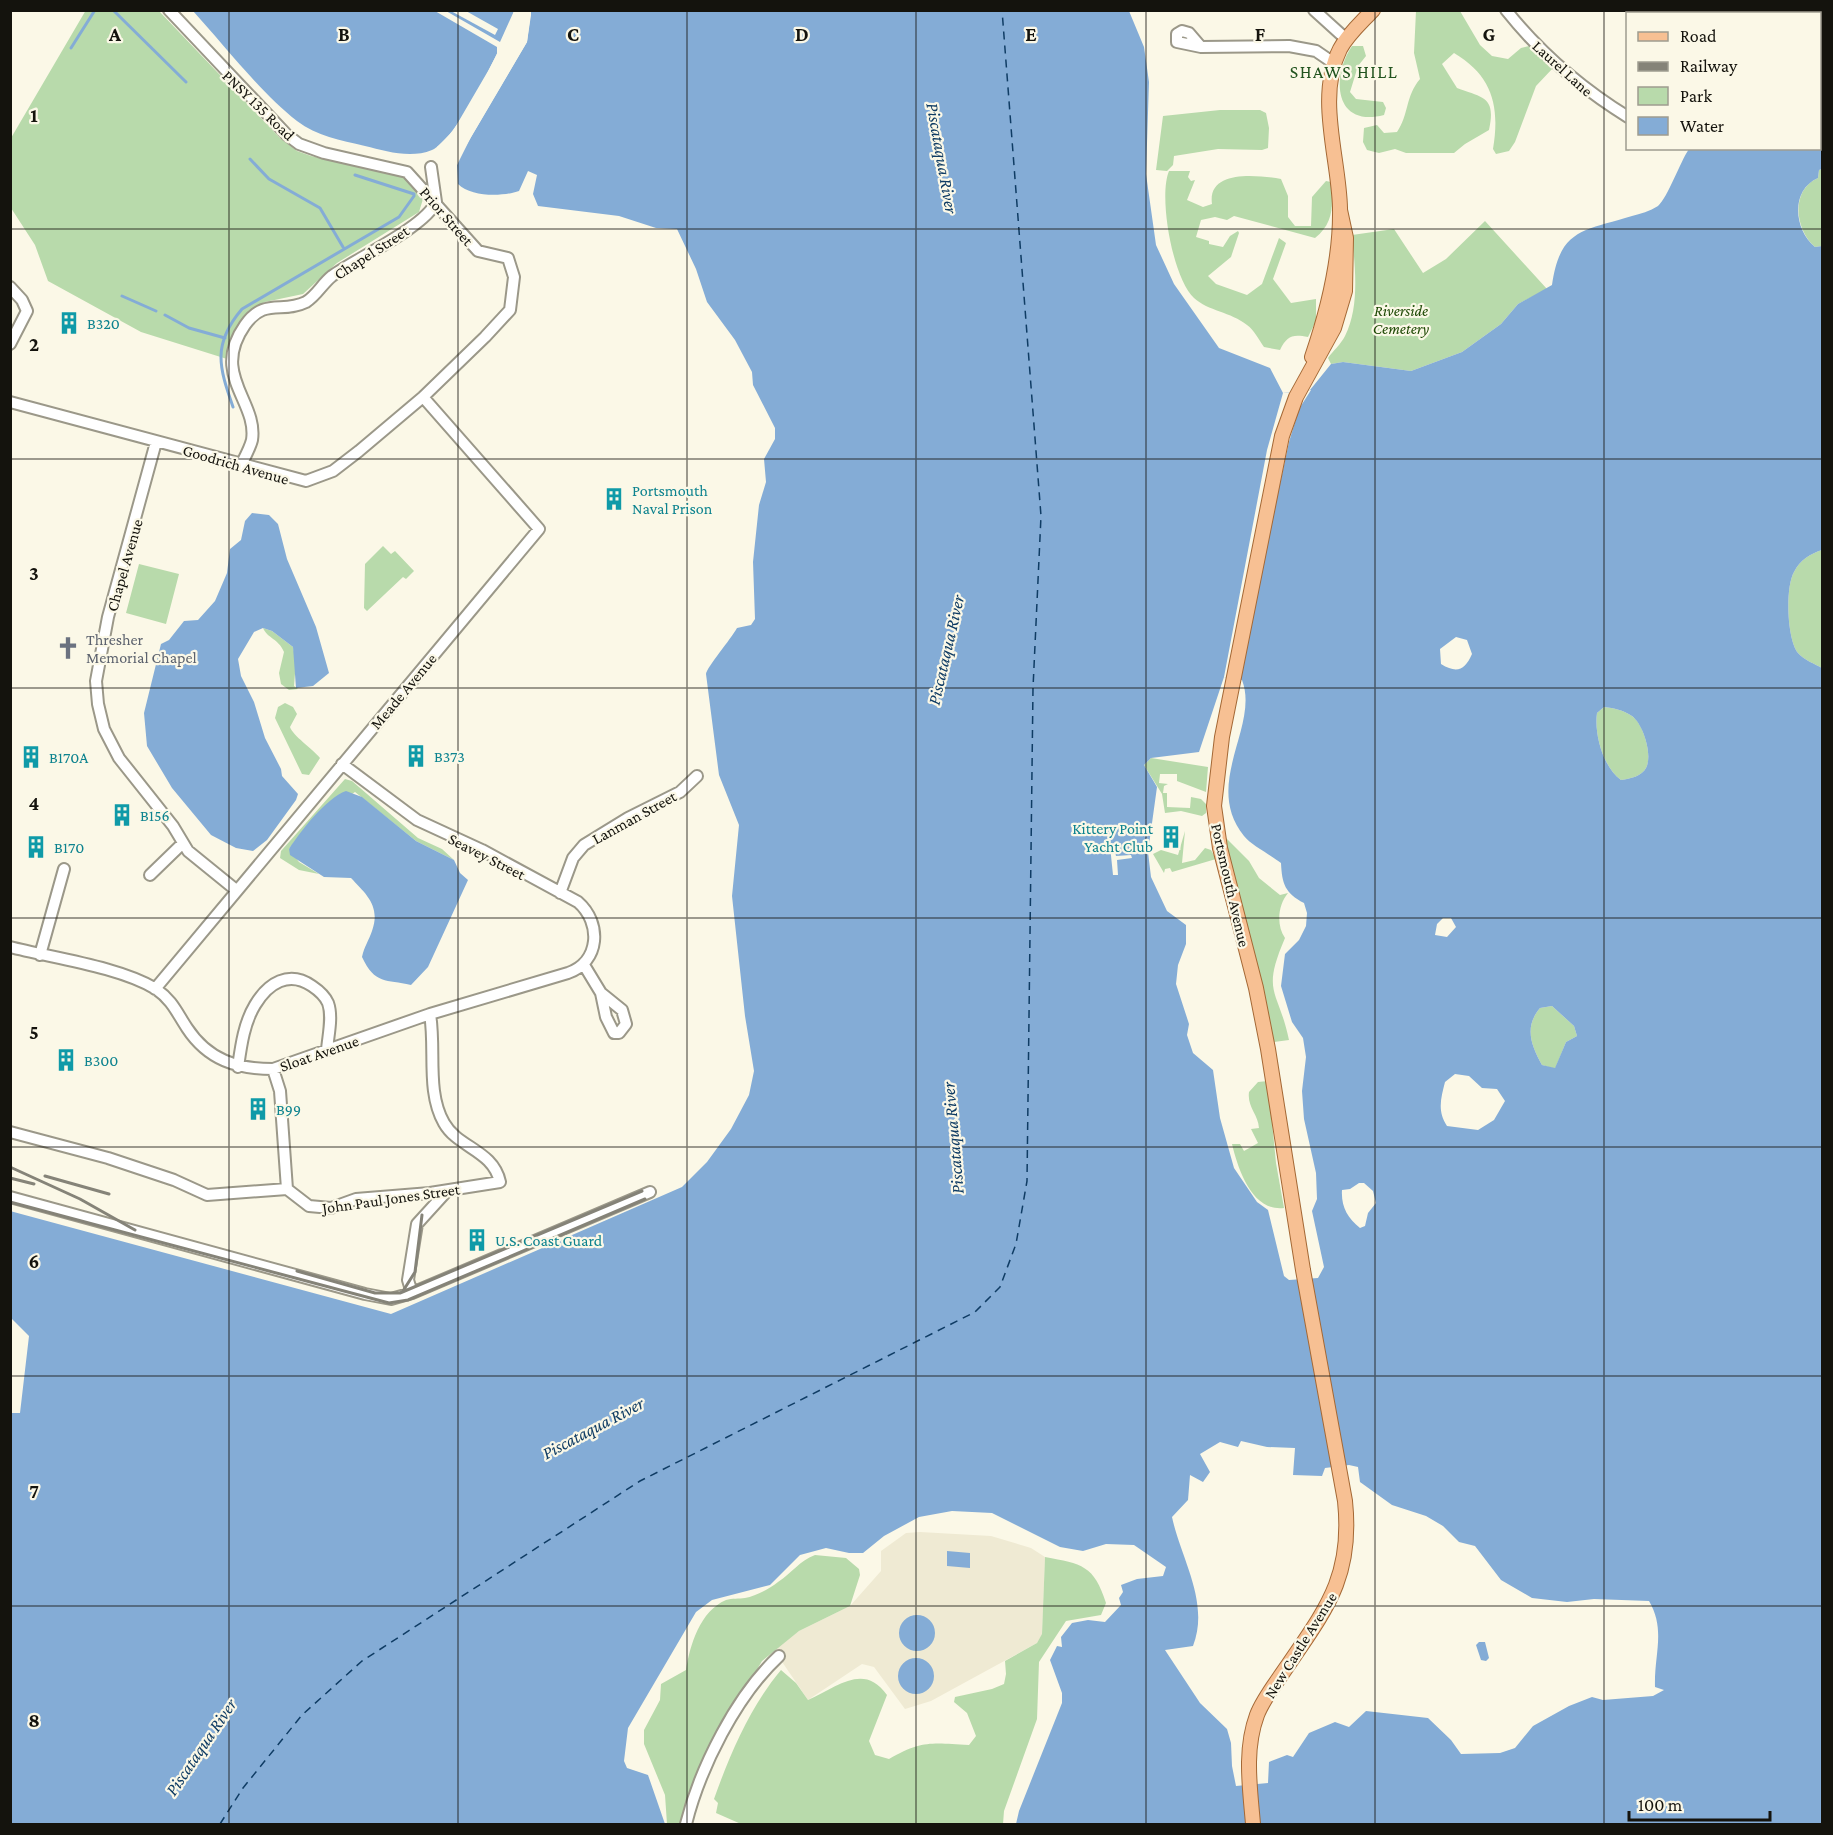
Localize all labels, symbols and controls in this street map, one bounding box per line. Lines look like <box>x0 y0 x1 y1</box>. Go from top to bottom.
legend <box>1626 12 1821 150</box>
text: A <box>108 23 122 45</box>
text: B <box>338 23 350 45</box>
text: C <box>567 23 579 45</box>
text: D <box>795 23 809 45</box>
text: E <box>1025 23 1037 45</box>
text: F <box>1255 23 1266 45</box>
text: G <box>1483 23 1496 45</box>
text: Road <box>1680 26 1717 46</box>
street label: Laurel Lane <box>1529 37 1596 100</box>
text: Railway <box>1680 56 1738 76</box>
district label: SHAWS HILL <box>1290 62 1398 82</box>
street label: PNSY 135 Road <box>219 67 298 144</box>
text: Park <box>1680 86 1712 106</box>
water label: Piscataqua River <box>922 101 962 216</box>
text: 1 <box>30 104 38 126</box>
text: Water <box>1680 116 1725 136</box>
street label: Prior Street <box>417 184 477 250</box>
street label: Chapel Street <box>331 222 413 284</box>
park label: Riverside Cemetery <box>1373 302 1430 338</box>
building icon: B320 <box>56 310 82 336</box>
place label: B320 <box>87 315 120 332</box>
text: 2 <box>29 333 39 355</box>
street label: Goodrich Avenue <box>181 441 291 488</box>
place label: Portsmouth Naval Prison <box>632 482 713 517</box>
building icon: Portsmouth Naval Prison <box>601 486 627 512</box>
street label: Chapel Avenue <box>103 517 147 614</box>
text: 3 <box>29 562 39 584</box>
water label: Piscataqua River <box>924 592 969 707</box>
place label: Thresher Memorial Chapel <box>86 631 197 667</box>
church icon: Thresher Memorial Chapel <box>55 635 81 661</box>
street label: Meade Avenue <box>367 650 440 733</box>
building icon: B373 <box>403 743 429 769</box>
building icon: B170A <box>18 744 44 770</box>
place label: B373 <box>434 748 465 765</box>
place label: B170A <box>49 749 89 766</box>
street label: Lanman Street <box>589 787 680 847</box>
text: 4 <box>29 792 40 814</box>
building icon: B156 <box>109 802 135 828</box>
place label: B156 <box>140 807 170 824</box>
place label: Kittery Point Yacht Club <box>1072 820 1154 855</box>
street label: Portsmouth Avenue <box>1208 822 1253 948</box>
building icon: Kittery Point Yacht Club <box>1158 824 1184 850</box>
street label: Seavey Street <box>445 830 529 884</box>
building icon: B170 <box>23 834 49 860</box>
place label: B170 <box>54 839 84 856</box>
text: 5 <box>29 1021 39 1043</box>
street label: Sloat Avenue <box>277 1032 361 1075</box>
building icon: B300 <box>53 1047 79 1073</box>
place label: B300 <box>84 1052 118 1069</box>
water label: Piscataqua River <box>938 1081 968 1195</box>
building icon: B99 <box>245 1096 271 1122</box>
place label: B99 <box>276 1101 301 1118</box>
street label: John Paul Jones Street <box>319 1180 462 1218</box>
building icon: U.S. Coast Guard <box>464 1227 490 1253</box>
place label: U.S. Coast Guard <box>495 1232 603 1249</box>
text: 6 <box>29 1250 39 1272</box>
water label: Piscataqua River <box>539 1392 648 1463</box>
text: 7 <box>29 1480 39 1502</box>
street label: New Castle Avenue <box>1261 1589 1340 1701</box>
water label: Piscataqua River <box>161 1694 241 1799</box>
text: 8 <box>28 1709 40 1731</box>
scale bar <box>1629 1784 1770 1822</box>
text: 100 m <box>1638 1795 1683 1815</box>

